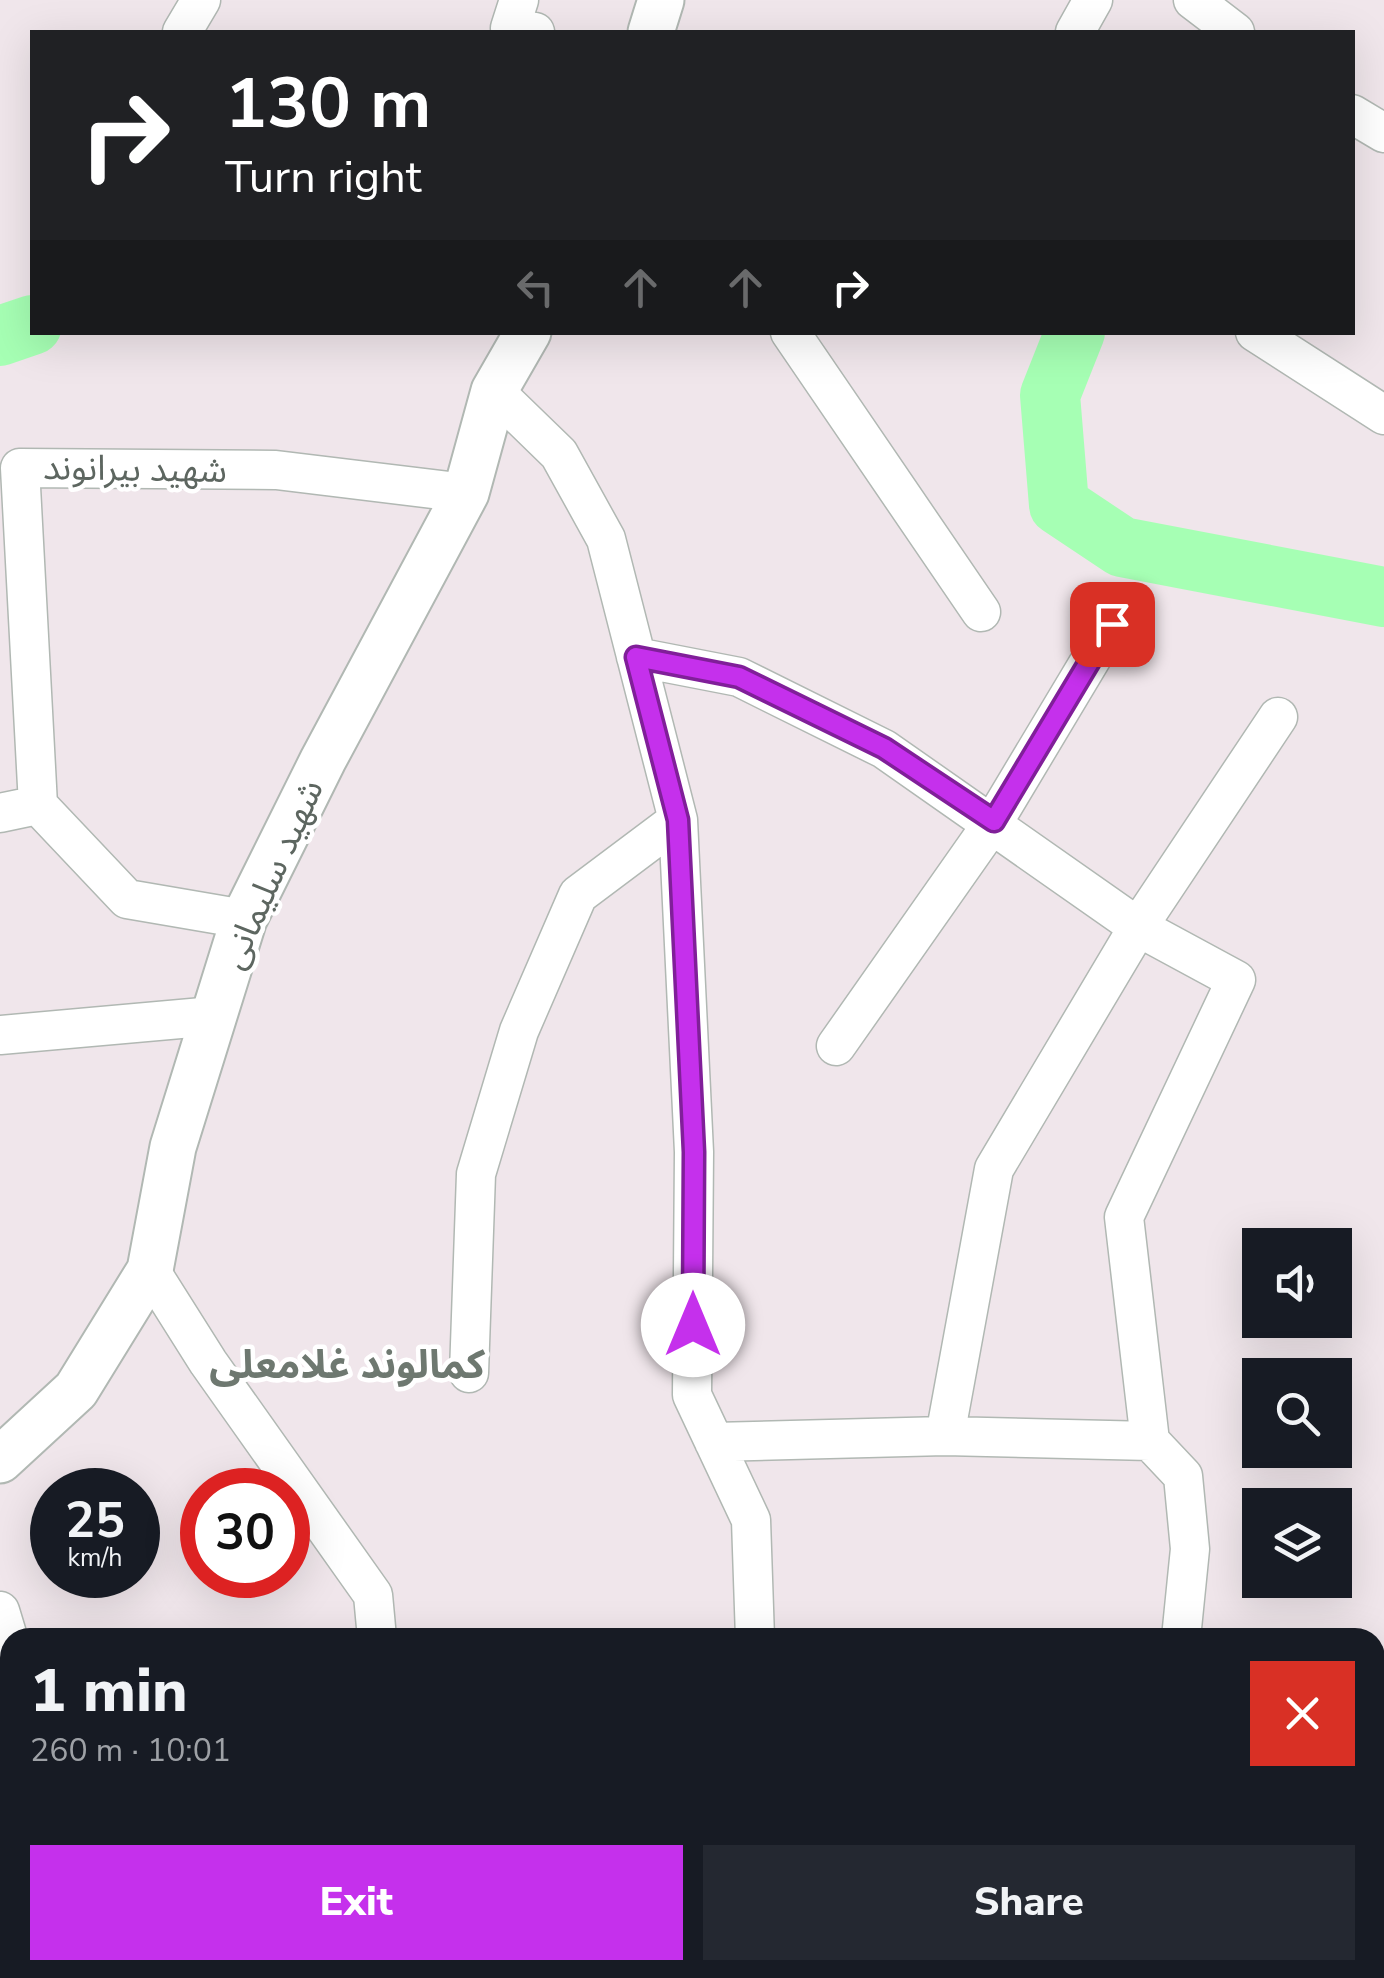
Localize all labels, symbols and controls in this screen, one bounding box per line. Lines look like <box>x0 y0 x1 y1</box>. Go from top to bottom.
text: 130 m <box>225 56 431 152</box>
icon: right <box>60 70 190 200</box>
text: Turn right <box>225 147 422 208</box>
icon: left <box>508 260 563 315</box>
icon: ahead <box>613 260 668 315</box>
icon: ahead <box>718 260 773 315</box>
icon: right <box>823 260 878 315</box>
street label: شهید بیرانوند <box>43 444 227 494</box>
pin <box>1070 582 1155 667</box>
icon: arrive <box>1085 597 1140 652</box>
street label: شهید سلیمانی <box>209 772 335 976</box>
map controls <box>1242 1228 1352 1598</box>
button: sound <box>1242 1228 1352 1338</box>
position arrow <box>641 1273 745 1377</box>
district label: کمالوند غلامعلی <box>209 1338 486 1392</box>
button: search <box>1242 1358 1352 1468</box>
speed limit sign: 30 <box>180 1468 310 1598</box>
text: 25 <box>65 1486 125 1555</box>
button: layers <box>1242 1488 1352 1598</box>
text: km/h <box>67 1541 123 1575</box>
text: 1 min <box>30 1650 188 1732</box>
button: close <box>1250 1661 1355 1766</box>
text: 260 m · 10:01 <box>30 1729 231 1772</box>
button: Exit <box>30 1845 683 1960</box>
button: Share <box>703 1845 1355 1960</box>

